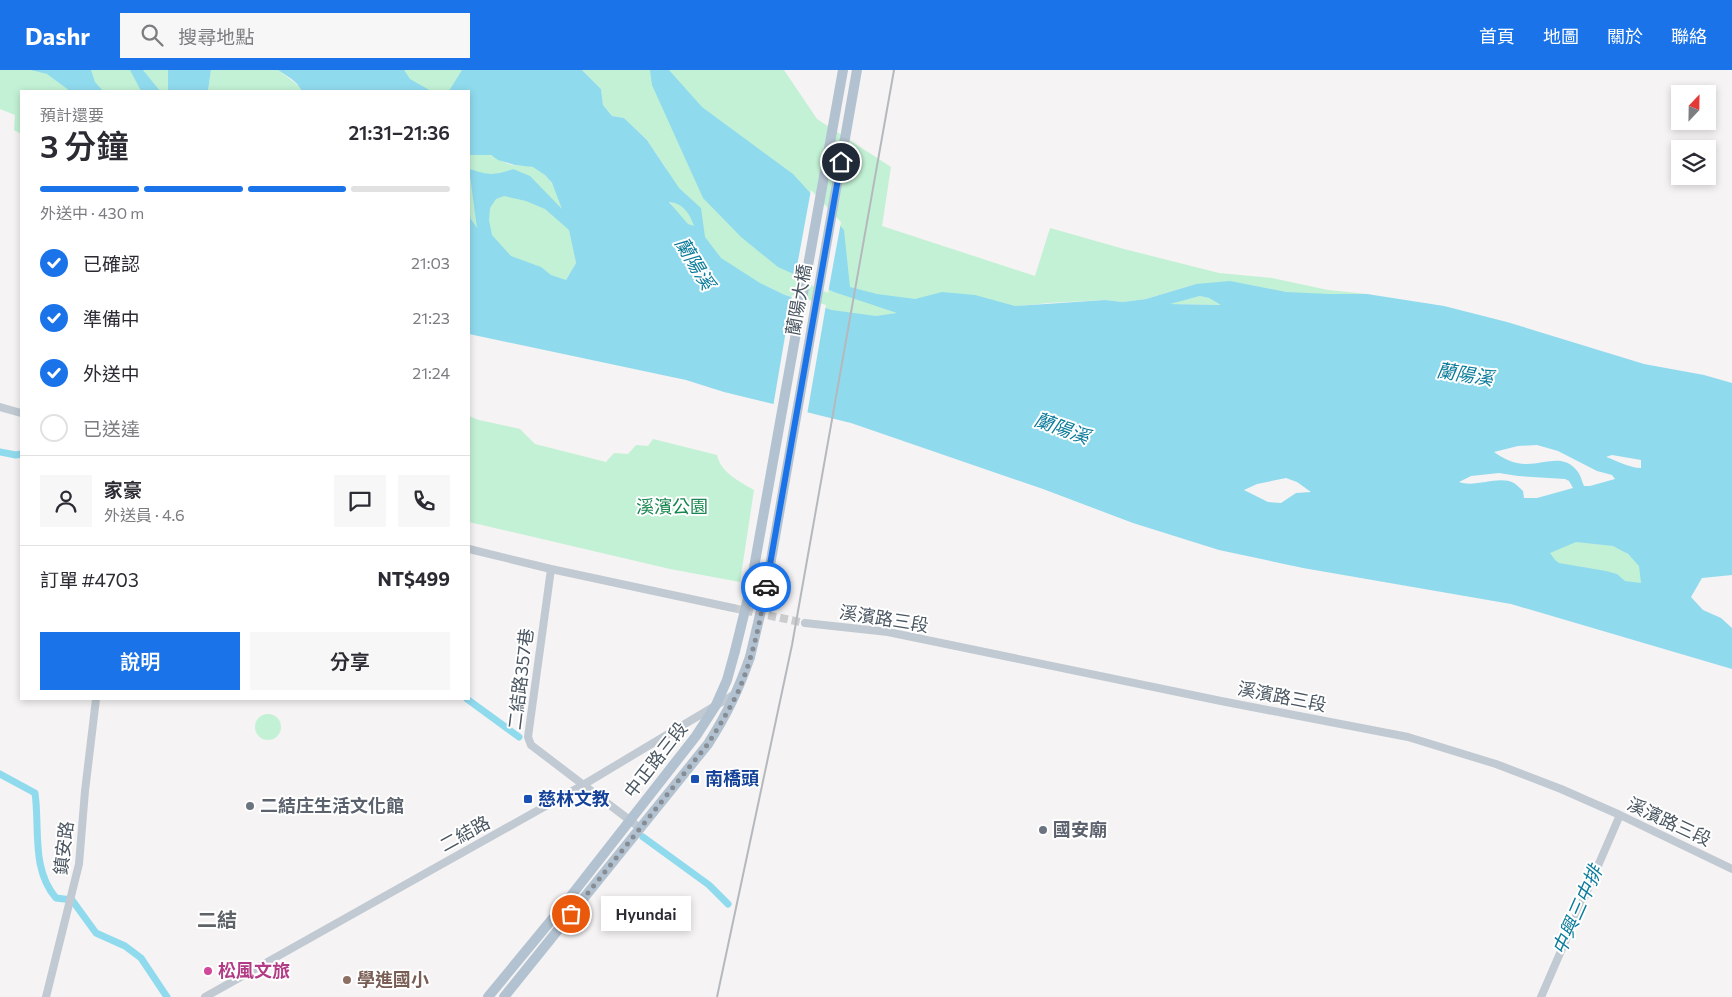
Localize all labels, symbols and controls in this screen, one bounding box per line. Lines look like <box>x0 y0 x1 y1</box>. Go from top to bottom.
search box <box>120 13 470 58</box>
text: Dashr <box>25 21 90 50</box>
icon: search <box>138 21 166 49</box>
text: 搜尋地點 <box>178 25 254 48</box>
text: 首頁 <box>1479 25 1515 47</box>
text: 地圖 <box>1543 25 1579 47</box>
text: 關於 <box>1607 25 1643 47</box>
text: 聯絡 <box>1671 25 1707 47</box>
north arrow <box>1671 85 1716 130</box>
map controls <box>1671 85 1716 185</box>
text: 預計還要 <box>40 105 104 124</box>
text: 21:31–21:36 <box>348 121 450 144</box>
text: 3 分鐘 <box>40 125 129 165</box>
button: layers <box>1671 140 1716 185</box>
pin <box>820 141 862 183</box>
icon: home <box>827 148 855 176</box>
text: 外送中 · 430 m <box>40 203 144 222</box>
water label: 蘭陽溪 <box>671 232 722 296</box>
icon: check <box>40 249 68 277</box>
text: 已確認 <box>83 252 140 275</box>
text: 21:03 <box>411 253 450 272</box>
street label: 蘭陽大橋 <box>781 262 815 337</box>
icon: check <box>40 304 68 332</box>
text: 準備中 <box>83 307 140 330</box>
text: 21:23 <box>413 308 450 327</box>
water label: 蘭陽溪 <box>1435 358 1498 390</box>
icon: check <box>40 359 68 387</box>
text: 外送中 <box>83 362 140 385</box>
text: 21:24 <box>412 363 450 382</box>
water label: 蘭陽溪 <box>1031 407 1096 449</box>
text: 已送達 <box>83 417 140 440</box>
button: person <box>40 475 92 527</box>
button: chat <box>334 475 386 527</box>
button: phone <box>398 475 450 527</box>
text: 家豪 <box>104 478 142 501</box>
park label: 溪濱公園 <box>636 495 708 517</box>
text: 外送員 · 4.6 <box>104 505 185 524</box>
courier <box>741 562 791 612</box>
text: NT$499 <box>377 567 450 590</box>
text: 訂單 #4703 <box>40 568 139 591</box>
icon: car <box>752 573 780 601</box>
street label: 溪濱路三段 <box>838 600 930 636</box>
street label: 二結路357巷 <box>503 627 537 731</box>
button: 說明 <box>40 632 240 690</box>
button: 分享 <box>250 632 450 690</box>
street label: 溪濱路三段 <box>1236 677 1328 715</box>
street label: 中正路三段 <box>619 717 692 802</box>
place label: 南橋頭 <box>705 767 759 789</box>
marker: 南橋頭 <box>689 773 701 785</box>
place label: 慈林文教 <box>538 787 610 809</box>
street label: 溪濱路三段 <box>1624 792 1715 850</box>
marker: 慈林文教 <box>522 793 534 805</box>
place label: 二結庄生活文化館 <box>260 794 404 816</box>
marker: 二結庄生活文化館 <box>244 800 256 812</box>
street label: 二結路 <box>436 810 493 856</box>
place label: 國安廟 <box>1053 818 1107 840</box>
street label: 鎮安路 <box>49 820 77 876</box>
marker: 國安廟 <box>1037 824 1049 836</box>
water label: 中興三中排 <box>1547 859 1608 958</box>
pin <box>550 893 592 935</box>
callout: Hyundai <box>601 896 691 932</box>
icon: bag <box>557 900 585 928</box>
text: Hyundai <box>615 904 677 923</box>
district label: 二結 <box>197 907 237 931</box>
place label: 松風文旅 <box>218 959 290 981</box>
marker: 松風文旅 <box>202 965 214 977</box>
place label: 學進國小 <box>357 968 429 990</box>
marker: 學進國小 <box>341 974 353 986</box>

